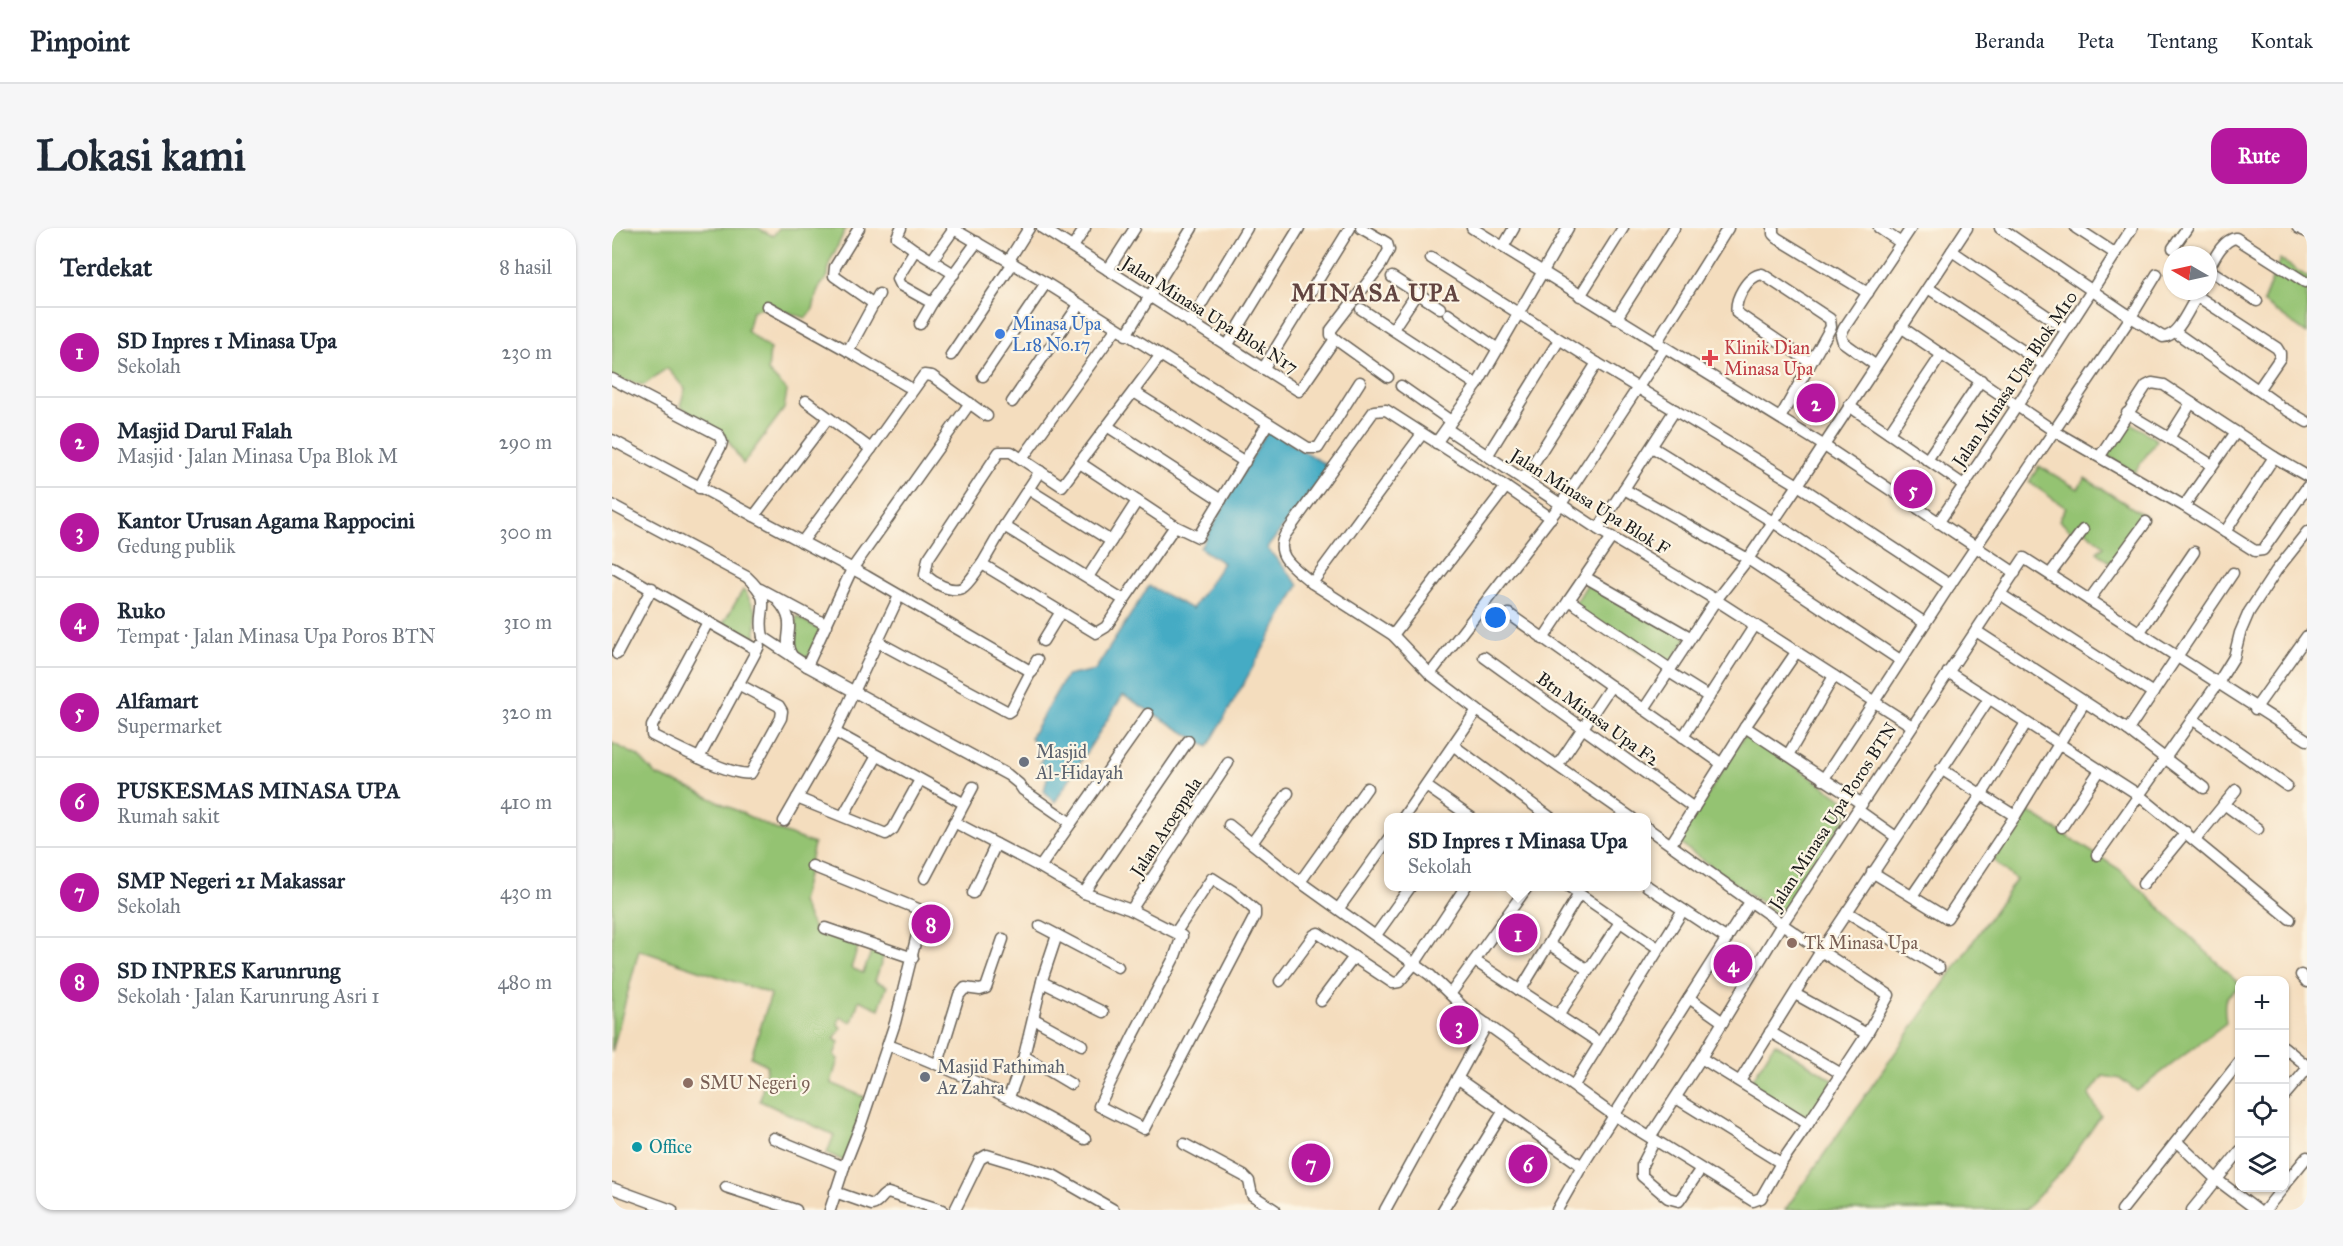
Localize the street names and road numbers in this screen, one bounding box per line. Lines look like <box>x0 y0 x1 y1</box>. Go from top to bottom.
street label: Jalan Minasa Upa Blok N17 <box>1116 251 1302 379</box>
street label: Jalan Minasa Upa Blok M10 <box>1947 287 2083 474</box>
street label: Jalan Minasa Upa Blok F <box>1504 443 1674 561</box>
street label: Btn Minasa Upa F2 <box>1533 667 1664 771</box>
street label: Jalan Minasa Upa Poros BTN <box>1763 718 1903 916</box>
street label: Jalan Aroeppala <box>1125 773 1207 883</box>

